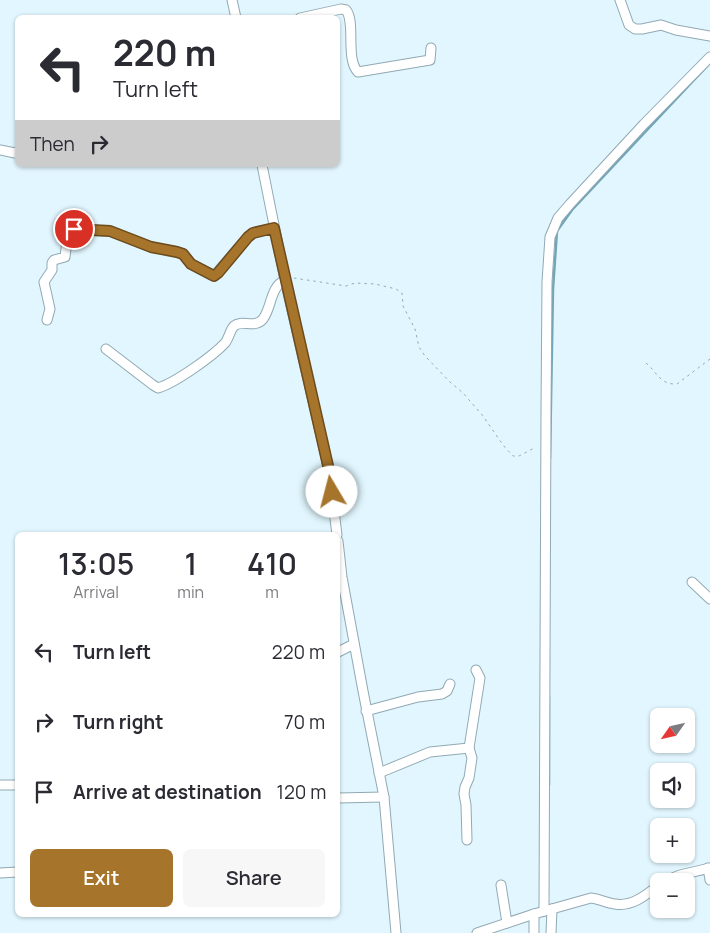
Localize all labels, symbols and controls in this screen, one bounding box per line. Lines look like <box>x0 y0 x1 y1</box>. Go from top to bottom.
text: 220 m <box>113 29 216 77</box>
icon: left <box>30 35 95 100</box>
text: Turn left <box>113 74 198 104</box>
icon: right <box>85 130 113 158</box>
text: Then <box>30 131 75 157</box>
pin <box>53 208 95 250</box>
icon: arrive <box>60 215 88 243</box>
position arrow <box>305 465 357 517</box>
text: 13:05 <box>58 543 134 584</box>
text: 1 <box>184 543 197 584</box>
text: 410 <box>247 543 297 584</box>
text: Arrival <box>73 581 119 603</box>
text: min <box>177 581 204 603</box>
text: m <box>265 581 279 603</box>
icon: left <box>30 638 58 666</box>
text: Turn left <box>73 639 151 665</box>
text: 220 m <box>272 639 325 665</box>
icon: right <box>30 708 58 736</box>
north arrow <box>650 708 695 752</box>
map controls <box>650 708 695 918</box>
text: Turn right <box>73 709 163 735</box>
text: 70 m <box>284 709 325 735</box>
button: sound <box>650 763 695 808</box>
icon: arrive <box>30 778 58 806</box>
text: Arrive at destination <box>73 779 262 805</box>
text: 120 m <box>277 779 326 805</box>
button: + <box>650 818 695 863</box>
button: Exit <box>30 849 173 907</box>
button: Share <box>183 849 325 907</box>
button: − <box>650 873 695 918</box>

